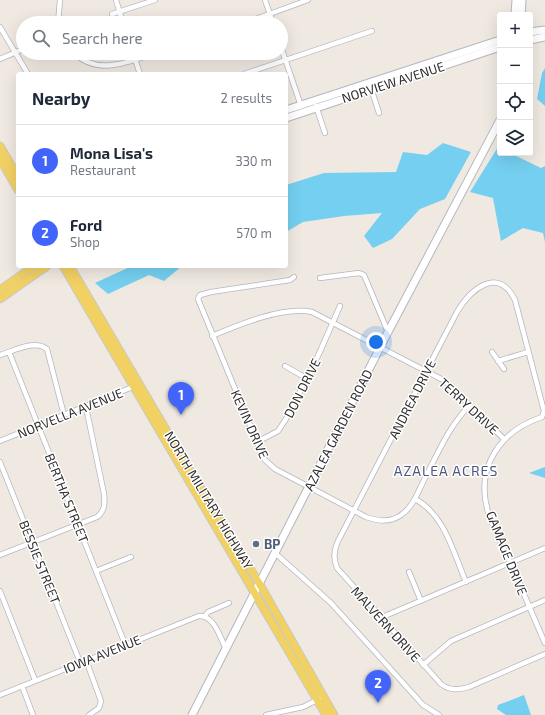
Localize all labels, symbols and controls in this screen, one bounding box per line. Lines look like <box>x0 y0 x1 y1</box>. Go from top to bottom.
map controls <box>497 12 533 156</box>
button: + <box>497 12 533 48</box>
search box <box>16 16 288 60</box>
icon: search <box>30 27 52 49</box>
text: Search here <box>62 29 143 47</box>
button: − <box>497 48 533 84</box>
street label: NORVIEW AVENUE <box>340 58 446 106</box>
button: locate <box>497 84 533 120</box>
text: Nearby <box>32 88 90 108</box>
text: 2 results <box>220 90 272 106</box>
button: layers <box>497 120 533 156</box>
text: Mona Lisa's <box>70 144 153 162</box>
text: 1 <box>42 153 48 169</box>
text: 330 m <box>235 153 272 169</box>
text: Restaurant <box>70 162 136 178</box>
text: Ford <box>70 216 102 234</box>
text: 2 <box>41 225 49 241</box>
text: 570 m <box>236 225 272 241</box>
text: Shop <box>70 234 100 250</box>
your location <box>366 332 386 352</box>
street label: DON DRIVE <box>280 356 324 420</box>
street label: ANDREA DRIVE <box>385 357 439 441</box>
street label: AZALEA GARDEN ROAD <box>300 367 376 493</box>
street label: TERRY DRIVE <box>436 374 502 438</box>
pin: 1 <box>168 382 194 415</box>
street label: NORVELLA AVENUE <box>15 384 125 442</box>
street label: KEVIN DRIVE <box>228 387 272 461</box>
street label: NORTH MILITARY HIGHWAY <box>161 428 257 572</box>
street label: BERTHA STREET <box>42 451 92 546</box>
district label: AZALEA ACRES <box>394 462 498 479</box>
street label: GAMAGE DRIVE <box>483 509 531 597</box>
street label: BESSIE STREET <box>16 518 64 606</box>
place label: BP <box>264 536 280 552</box>
marker: BP <box>251 539 261 549</box>
street label: MALVERN DRIVE <box>348 583 424 665</box>
street label: IOWA AVENUE <box>61 631 143 677</box>
pin: 2 <box>365 670 391 703</box>

